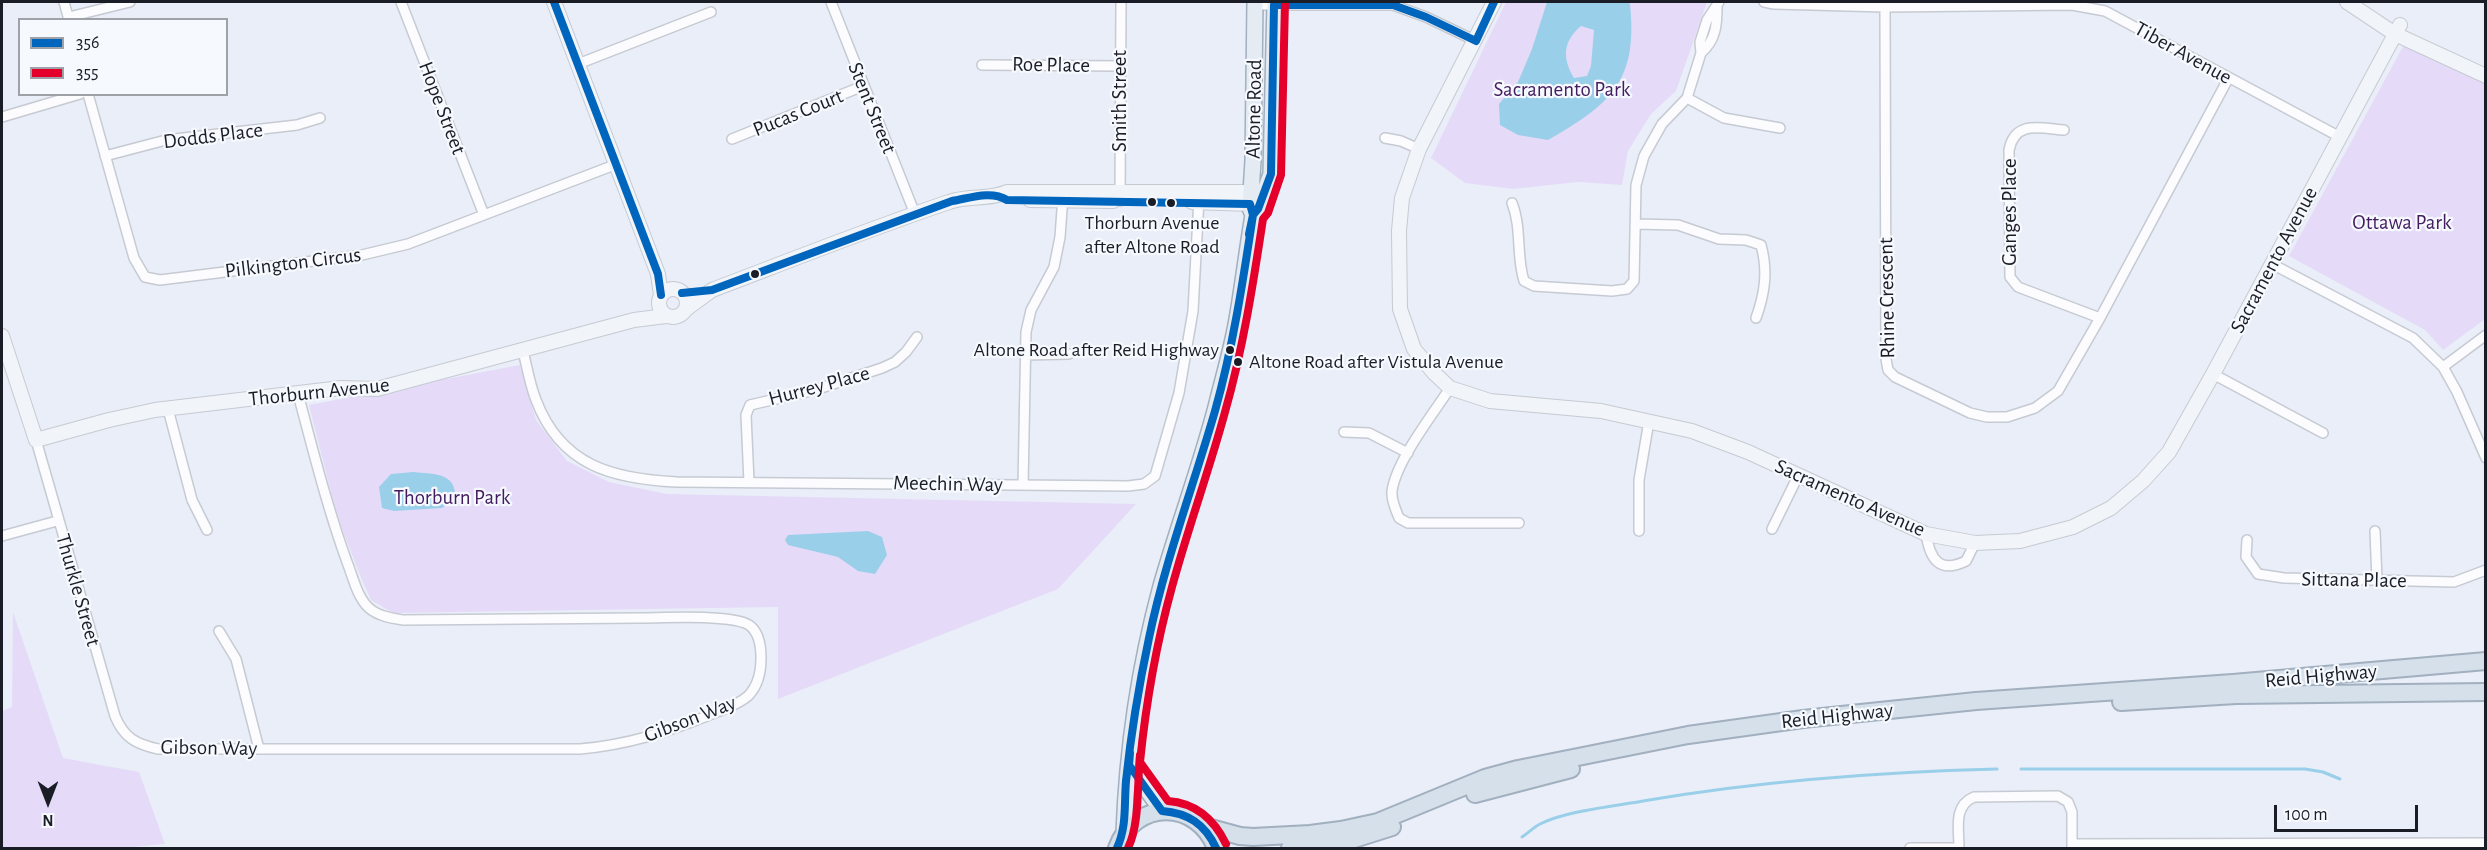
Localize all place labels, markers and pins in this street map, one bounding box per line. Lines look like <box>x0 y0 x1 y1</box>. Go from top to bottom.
marker: Thorburn Avenue after Altone Road <box>1146 196 1158 208</box>
unlabelled marker <box>1165 197 1177 209</box>
place label: Thorburn Avenue after Altone Road <box>1084 211 1220 258</box>
unlabelled marker <box>749 268 761 280</box>
place label: Altone Road after Reid Highway <box>973 338 1219 362</box>
marker: Altone Road after Reid Highway <box>1224 344 1236 356</box>
place label: Altone Road after Vistula Avenue <box>1249 350 1503 374</box>
marker: Altone Road after Vistula Avenue <box>1232 356 1244 368</box>

